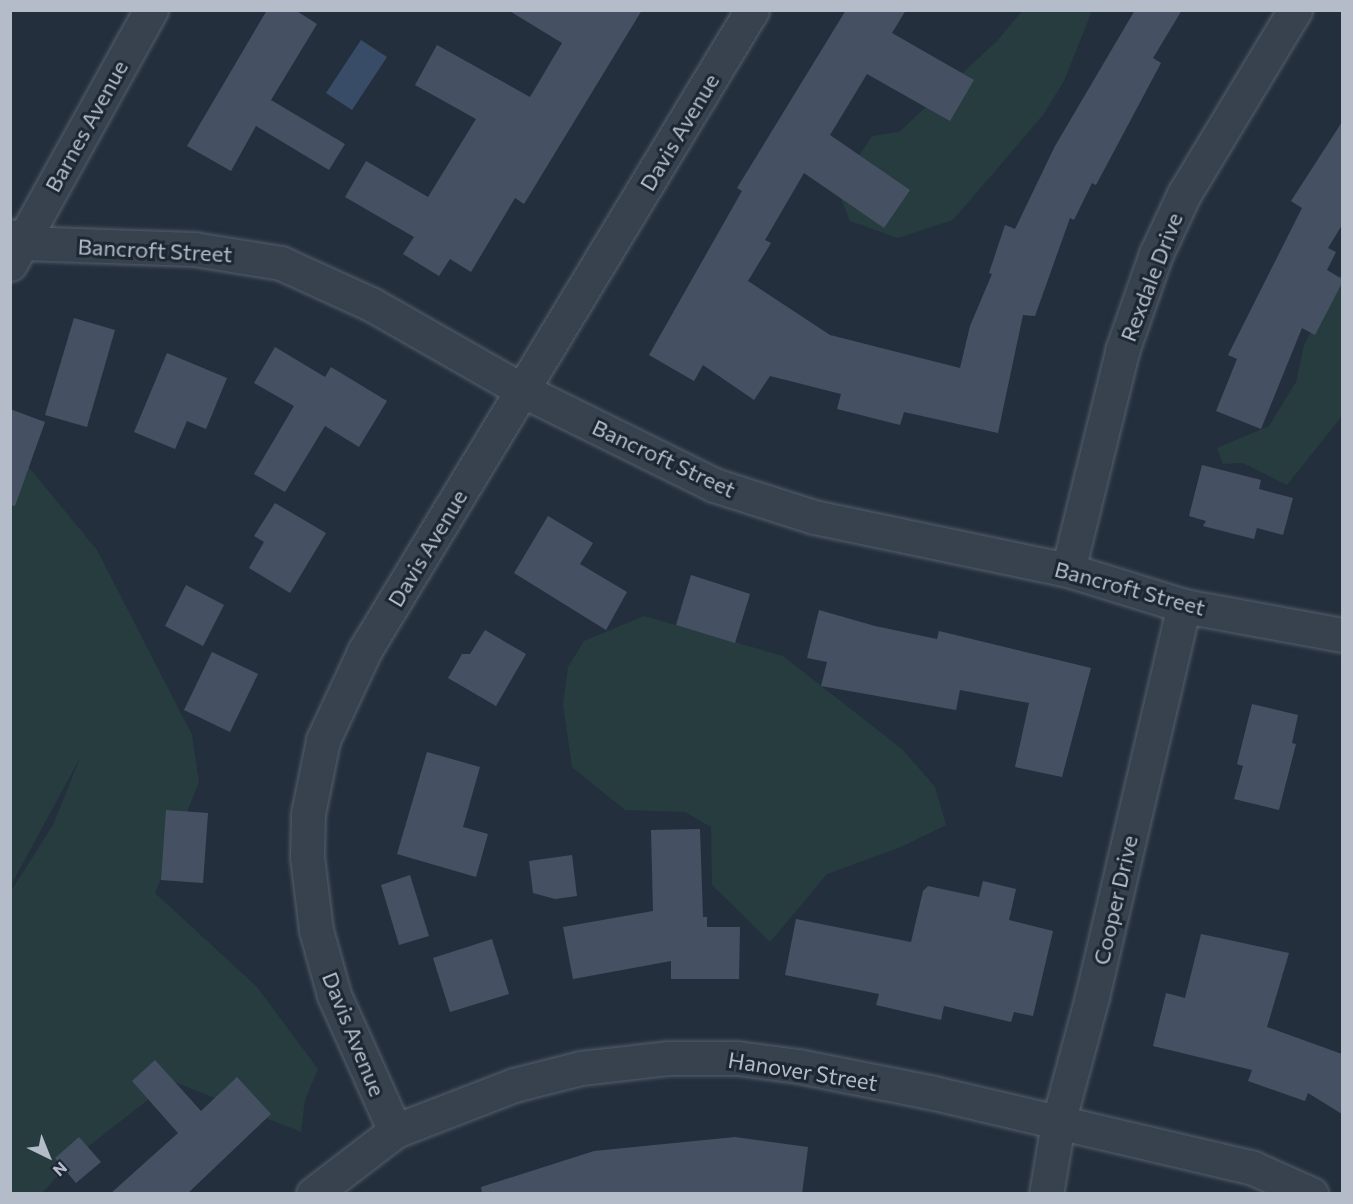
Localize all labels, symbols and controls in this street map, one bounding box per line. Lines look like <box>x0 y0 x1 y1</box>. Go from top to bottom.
street label: Barnes Avenue <box>39 56 133 196</box>
street label: Davis Avenue <box>634 69 724 195</box>
street label: Rexdale Drive <box>1114 209 1188 345</box>
street label: Bancroft Street <box>77 233 233 267</box>
street label: Bancroft Street <box>588 413 740 503</box>
street label: Davis Avenue <box>382 485 472 611</box>
street label: Bancroft Street <box>1052 555 1208 621</box>
street label: Cooper Drive <box>1087 833 1143 967</box>
street label: Davis Avenue <box>317 968 391 1100</box>
street label: Hanover Street <box>726 1046 880 1096</box>
north arrow <box>18 1126 78 1186</box>
text: N <box>50 1158 71 1181</box>

